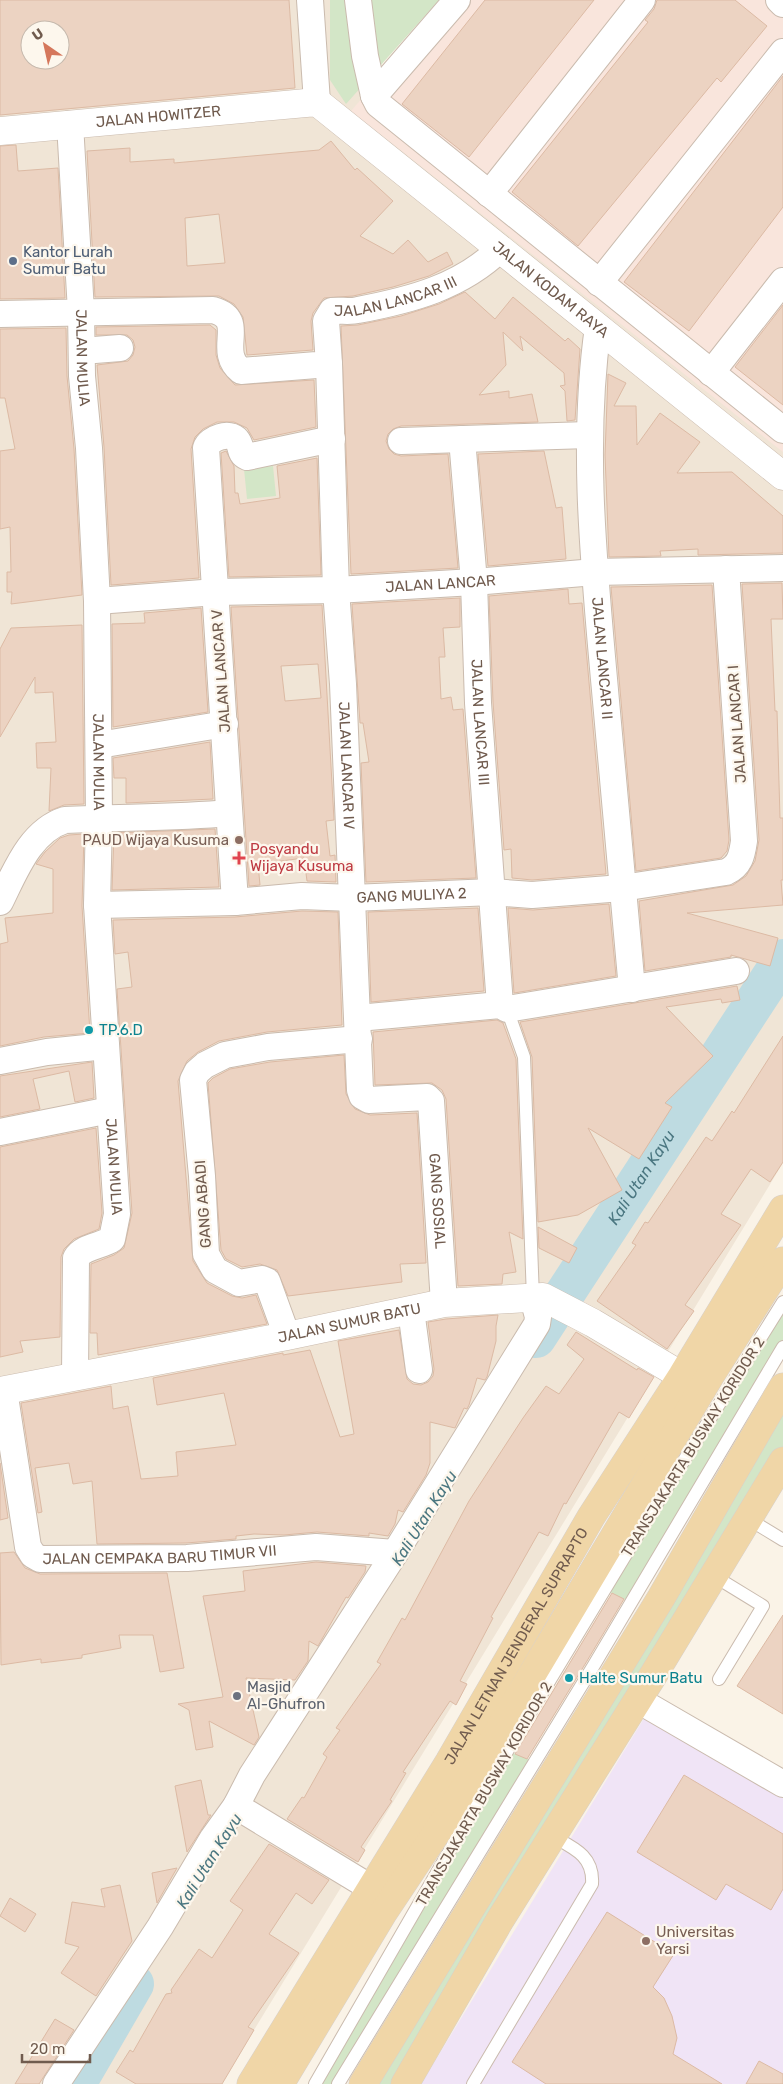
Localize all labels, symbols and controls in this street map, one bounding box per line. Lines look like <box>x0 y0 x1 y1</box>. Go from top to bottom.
north arrow <box>20 20 70 70</box>
text: U <box>29 25 47 45</box>
street label: JALAN HOWITZER <box>95 102 222 131</box>
street label: JALAN KODAM RAYA <box>489 237 612 342</box>
place label: Kantor Lurah Sumur Batu <box>23 243 113 278</box>
marker: Kantor Lurah Sumur Batu <box>7 255 19 267</box>
street label: JALAN LANCAR III <box>334 272 460 320</box>
street label: JALAN MULIA <box>72 309 94 407</box>
street label: JALAN LANCAR <box>385 571 497 596</box>
street label: JALAN LANCAR II <box>588 596 616 720</box>
street label: JALAN LANCAR V <box>208 608 234 733</box>
street label: JALAN LANCAR III <box>468 659 493 786</box>
street label: JALAN LANCAR I <box>724 664 750 784</box>
street label: JALAN LANCAR IV <box>335 701 358 830</box>
street label: JALAN MULIA <box>89 713 108 811</box>
place label: PAUD Wijaya Kusuma <box>82 831 229 849</box>
marker: PAUD Wijaya Kusuma <box>233 834 245 846</box>
place label: Posyandu Wijaya Kusuma <box>250 840 354 875</box>
marker: Posyandu Wijaya Kusuma <box>232 851 246 865</box>
street label: GANG MULIYA 2 <box>356 884 467 907</box>
place label: TP.6.D <box>99 1021 143 1039</box>
marker: TP.6.D <box>83 1024 95 1036</box>
street label: JALAN MULIA <box>102 1118 126 1216</box>
water label: Kali Utan Kayu <box>603 1126 679 1228</box>
street label: GANG SOSIAL <box>425 1153 450 1250</box>
street label: GANG ABADI <box>191 1159 215 1249</box>
street label: JALAN SUMUR BATU <box>276 1299 423 1347</box>
street label: TRANSJAKARTA BUSWAY KORIDOR 2 <box>618 1334 769 1560</box>
water label: Kali Utan Kayu <box>387 1467 461 1569</box>
street label: JALAN LETNAN JENDERAL SUPRAPTO <box>441 1524 592 1768</box>
street label: JALAN CEMPAKA BARU TIMUR VII <box>42 1541 277 1568</box>
place label: Halte Sumur Batu <box>579 1669 702 1687</box>
marker: Halte Sumur Batu <box>563 1672 575 1684</box>
place label: Masjid Al-Ghufron <box>247 1678 325 1713</box>
street label: TRANSJAKARTA BUSWAY KORIDOR 2 <box>412 1679 556 1909</box>
marker: Masjid Al-Ghufron <box>231 1690 243 1702</box>
water label: Kali Utan Kayu <box>172 1810 246 1912</box>
place label: Universitas Yarsi <box>656 1923 735 1958</box>
marker: Universitas Yarsi <box>640 1935 652 1947</box>
scale bar <box>22 2032 90 2064</box>
text: 20 m <box>30 2040 65 2058</box>

